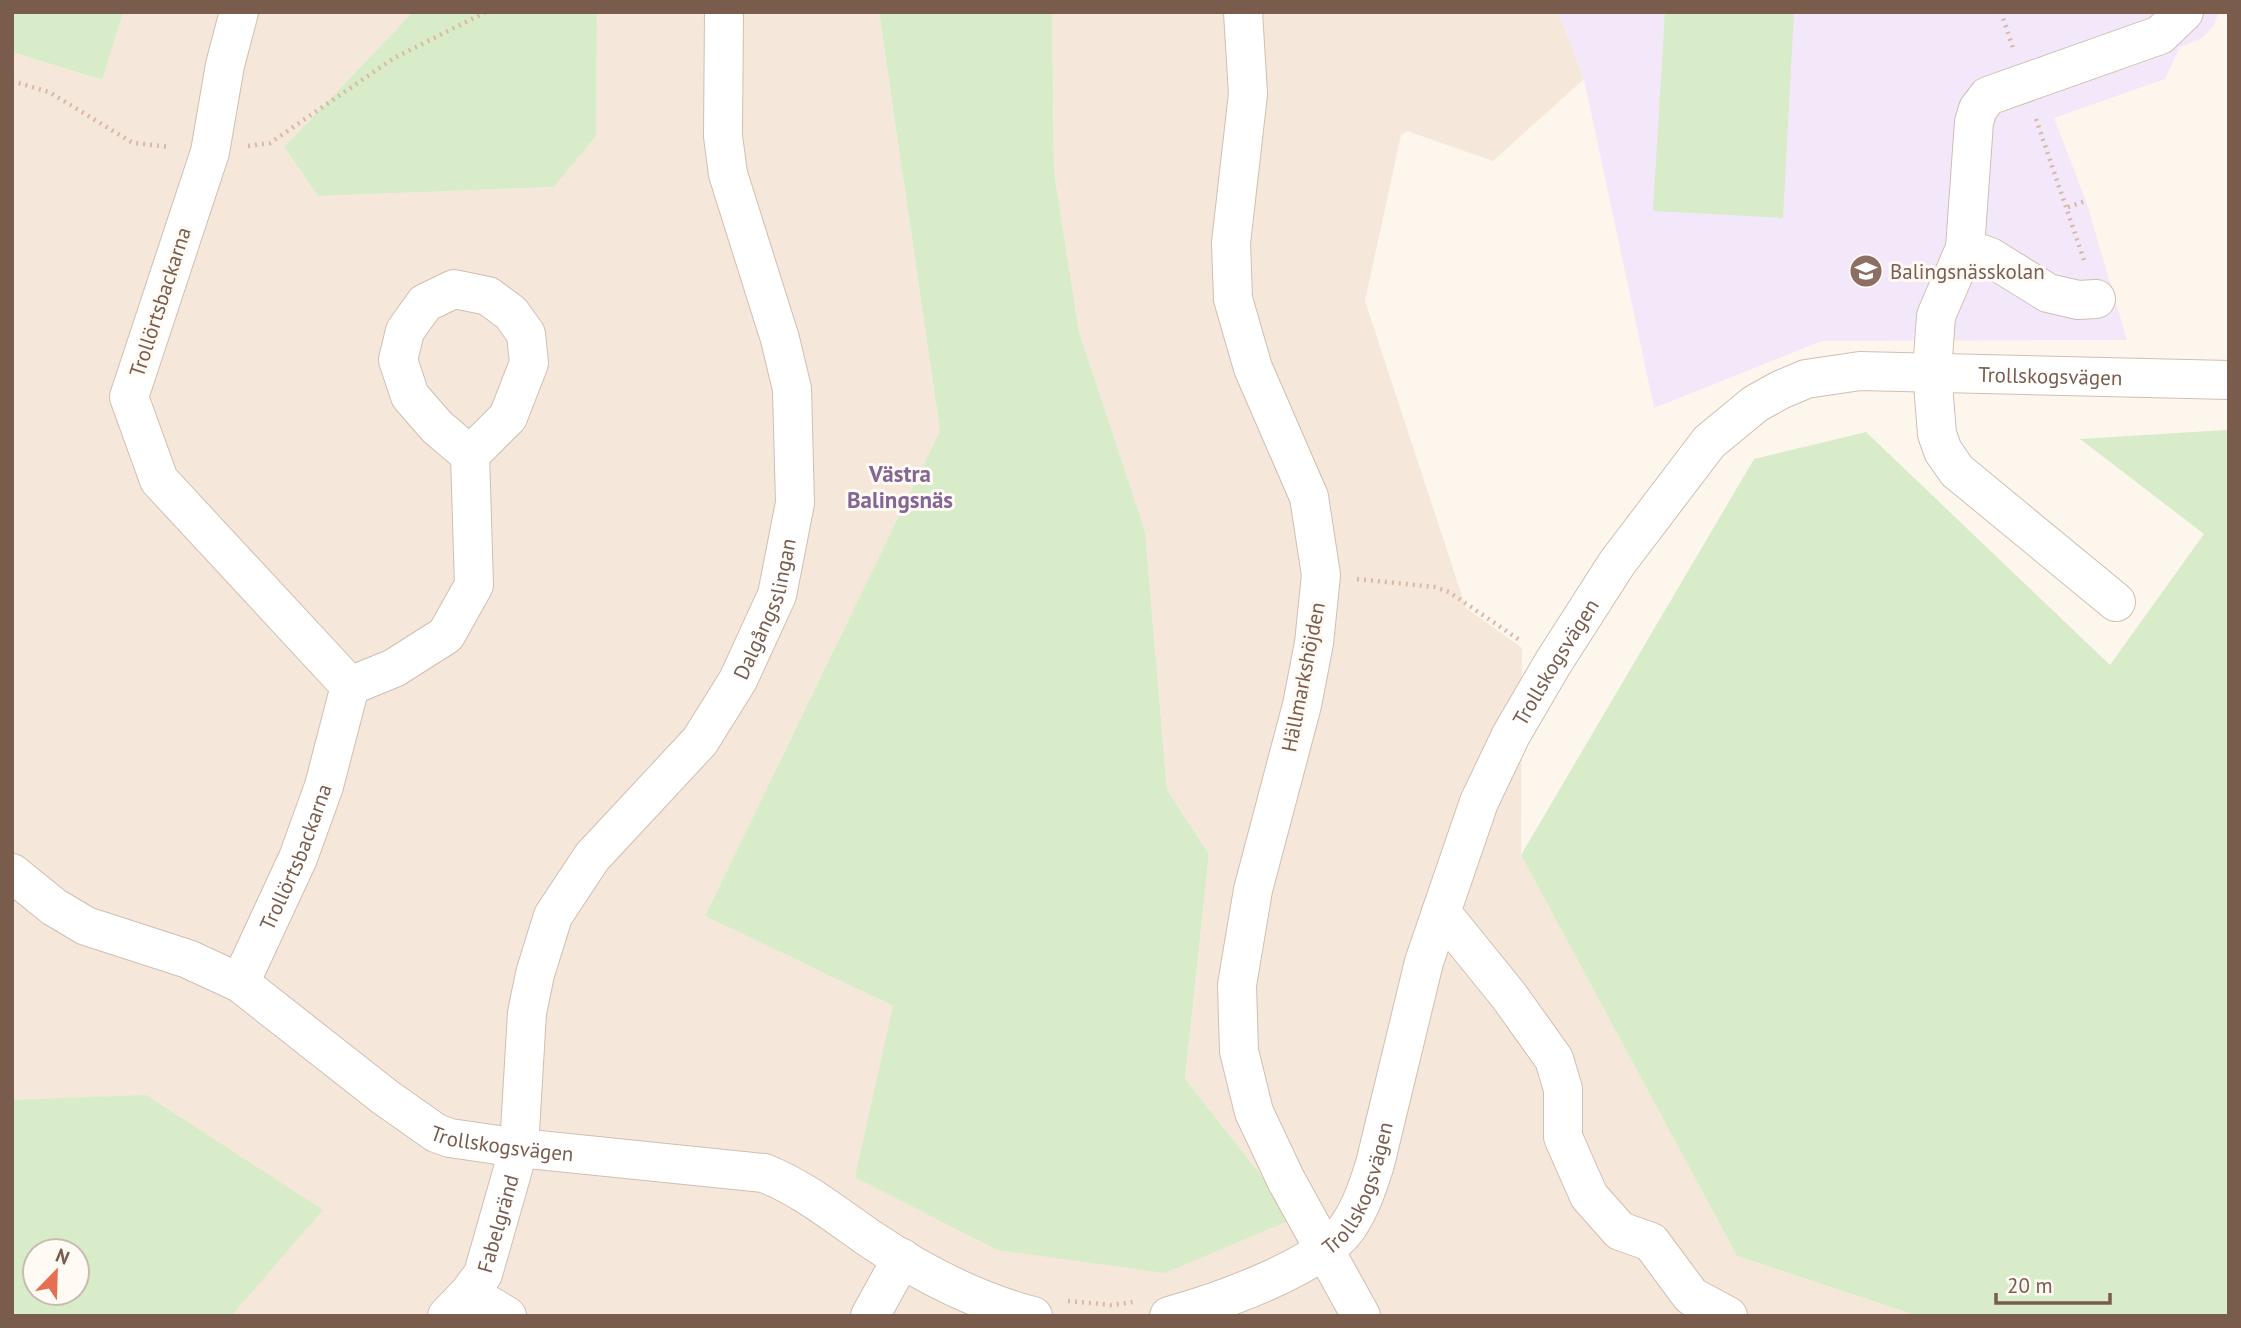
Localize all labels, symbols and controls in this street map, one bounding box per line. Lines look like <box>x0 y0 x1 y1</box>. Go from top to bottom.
street label: Trollörtsbackarna <box>123 224 197 380</box>
school or university icon: Balingsnässkolan <box>1847 252 1885 290</box>
place label: Balingsnässkolan <box>1890 258 2045 285</box>
street label: Trollskogsvägen <box>1978 360 2123 391</box>
district label: Västra Balingsnäs <box>847 459 953 514</box>
street label: Dalgångsslingan <box>727 536 801 684</box>
street label: Trollskogsvägen <box>1506 593 1604 730</box>
street label: Hällmarkshöjden <box>1275 600 1331 754</box>
street label: Trollörtsbackarna <box>253 780 337 934</box>
street label: Trollskogsvägen <box>427 1119 575 1167</box>
street label: Trollskogsvägen <box>1316 1119 1398 1260</box>
street label: Fabelgränd <box>471 1171 524 1276</box>
north arrow <box>21 1237 91 1307</box>
text: N <box>52 1243 73 1270</box>
scale bar <box>1996 1262 2110 1306</box>
text: 20 m <box>2007 1272 2053 1299</box>

